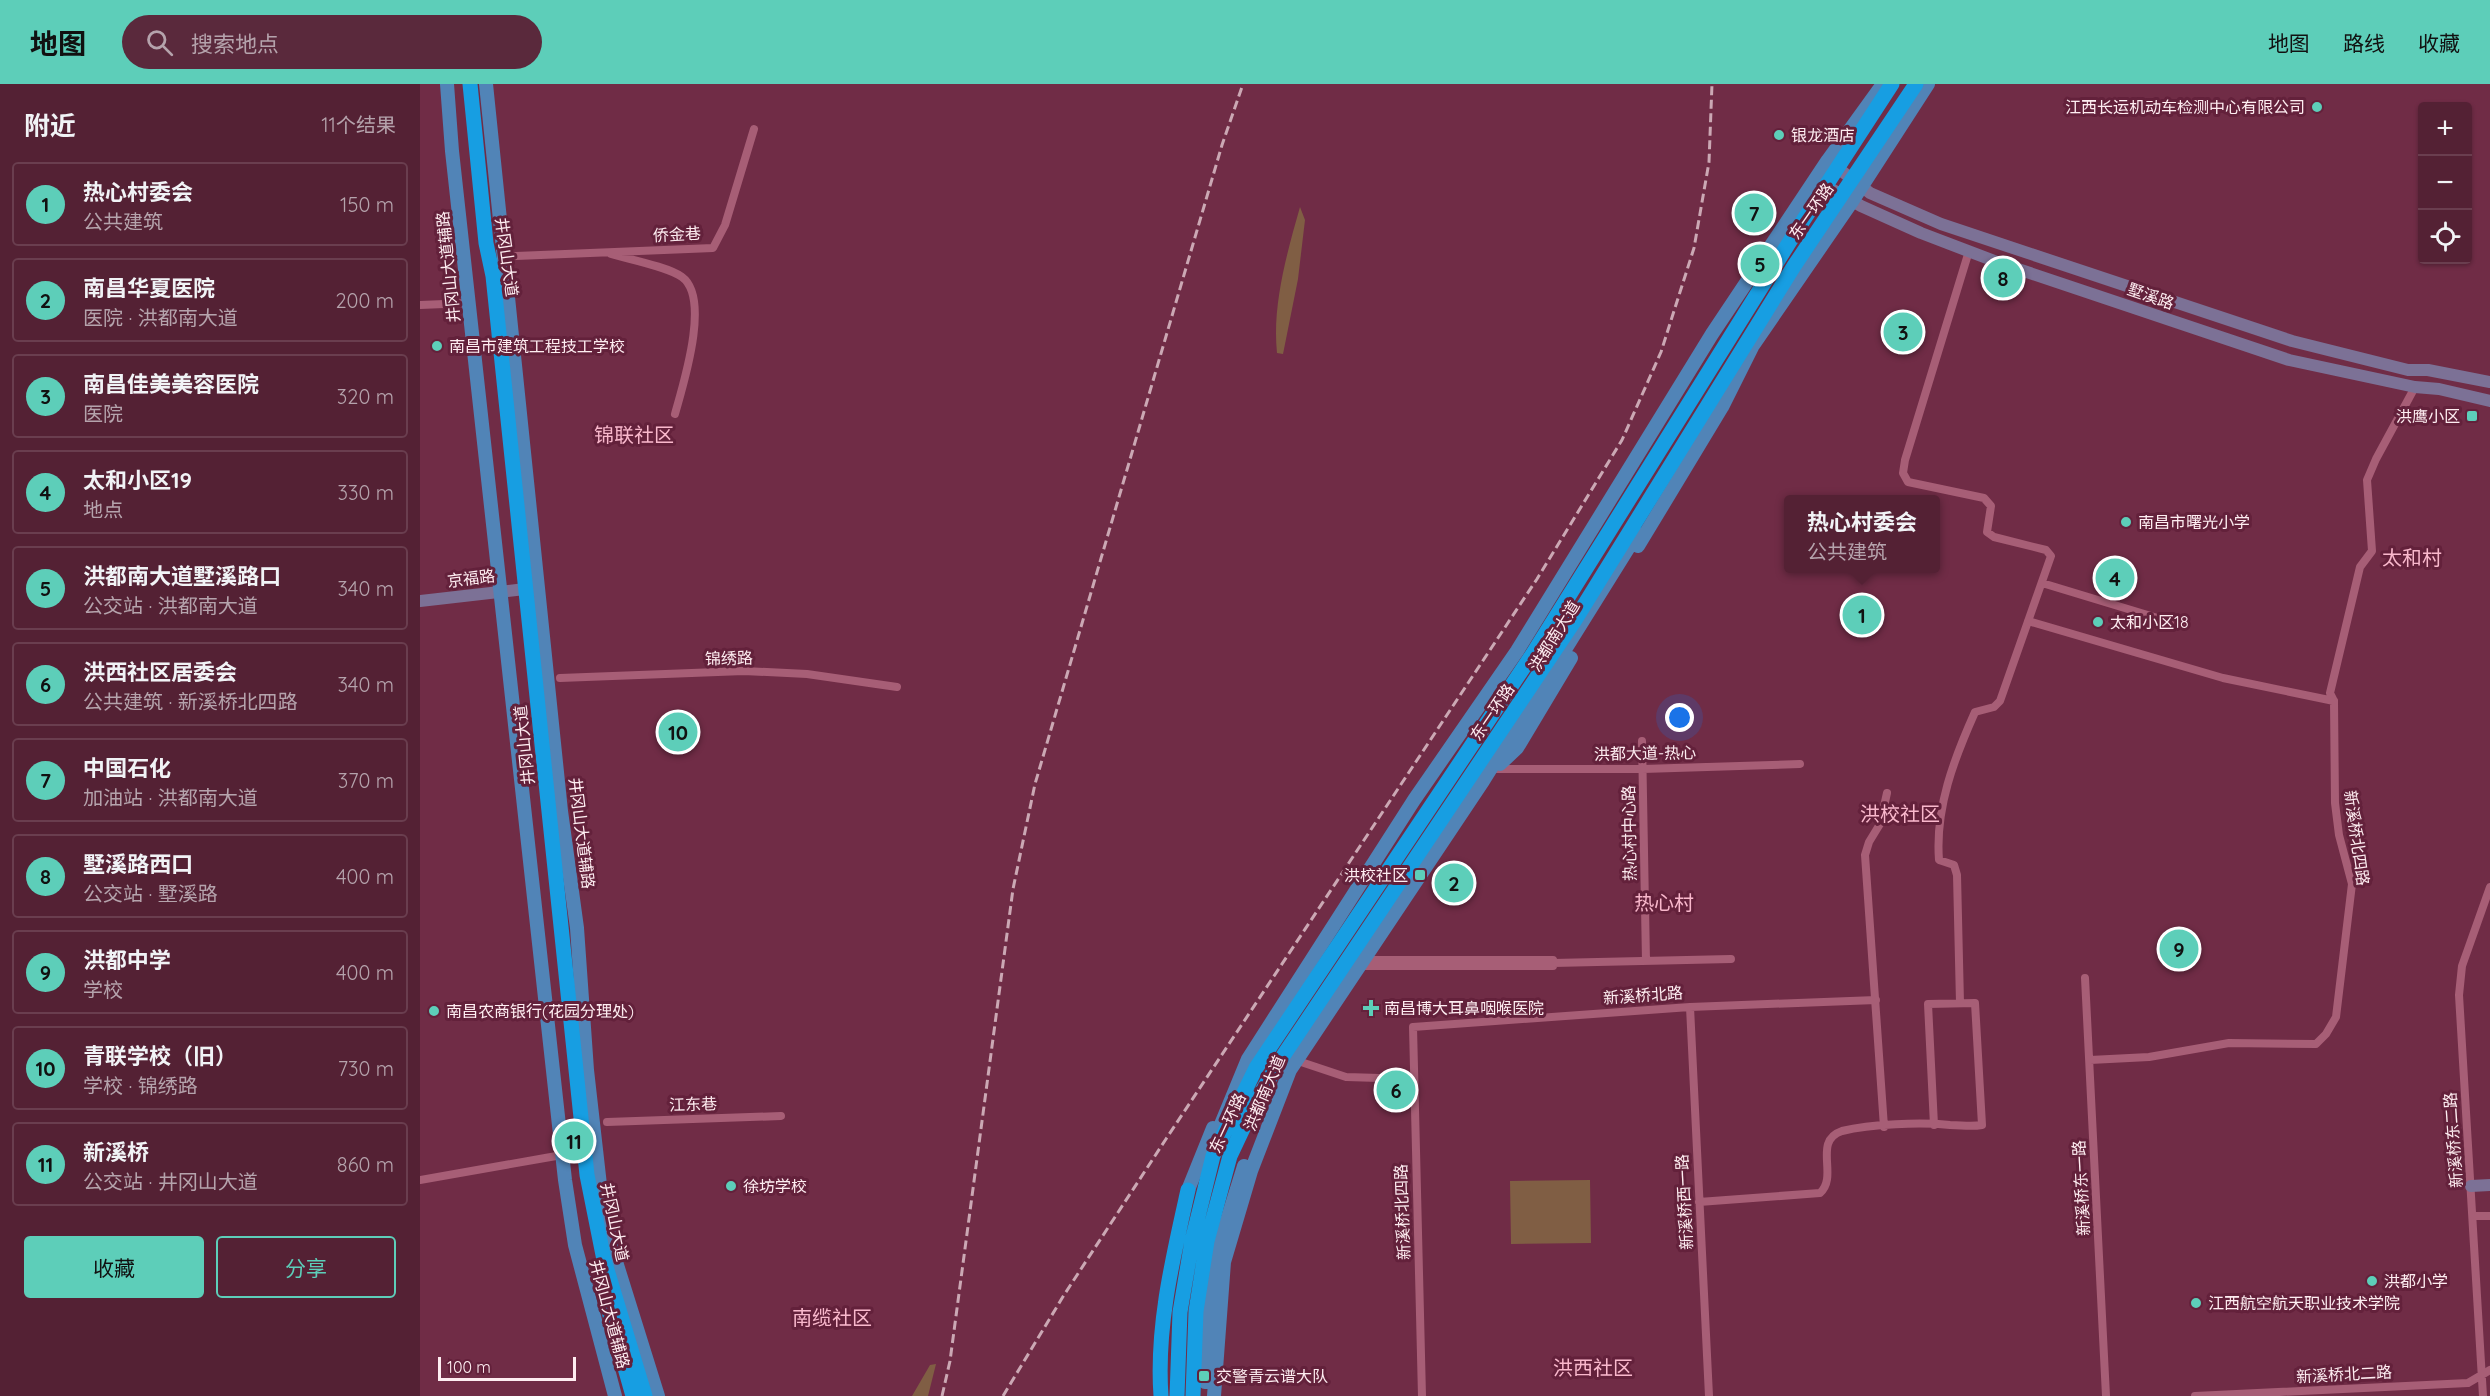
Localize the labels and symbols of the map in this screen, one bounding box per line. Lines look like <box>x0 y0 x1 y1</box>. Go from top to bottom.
place label: 江西长运机动车检测中心有限公司 <box>2065 97 2305 117</box>
marker: 江西长运机动车检测中心有限公司 <box>2310 100 2324 114</box>
place label: 银龙酒店 <box>1791 125 1855 145</box>
marker: 银龙酒店 <box>1772 128 1786 142</box>
street label: 东一环路 <box>1784 179 1838 243</box>
pin: 7 <box>1734 190 1774 236</box>
street label: 井冈山大道辅路 <box>432 210 464 324</box>
street label: 井冈山大道 <box>492 216 522 298</box>
street label: 侨金巷 <box>653 223 701 245</box>
pin: 5 <box>1740 242 1780 286</box>
pin: 8 <box>1984 256 2022 300</box>
street label: 墅溪路 <box>2125 279 2177 313</box>
pin: 3 <box>1884 310 1922 354</box>
place label: 南昌市建筑工程技工学校 <box>449 336 625 356</box>
marker: 南昌市建筑工程技工学校 <box>430 339 444 353</box>
place label: 洪鹰小区 <box>2396 406 2460 426</box>
marker: 洪鹰小区 <box>2465 409 2479 423</box>
district label: 锦联社区 <box>594 422 674 447</box>
place label: 南昌市曙光小学 <box>2138 512 2250 532</box>
marker: 南昌市曙光小学 <box>2119 515 2133 529</box>
district label: 太和村 <box>2382 545 2442 570</box>
pin: 4 <box>2096 556 2134 600</box>
street label: 京福路 <box>446 565 496 591</box>
pin: 1 <box>1842 592 1882 638</box>
street label: 洪都南大道 <box>1524 597 1584 675</box>
place label: 太和小区18 <box>2110 612 2189 632</box>
marker: 太和小区18 <box>2091 615 2105 629</box>
street label: 锦绣路 <box>705 648 753 668</box>
street label: 东一环路 <box>1466 680 1518 744</box>
your location <box>1665 703 1694 732</box>
street label: 井冈山大道 <box>510 704 538 786</box>
pin: 10 <box>658 710 698 754</box>
street label: 洪都大道-热心 <box>1594 742 1696 764</box>
street label: 井冈山大道辅路 <box>565 776 599 890</box>
street label: 热心村中心路 <box>1618 785 1640 881</box>
street label: 新溪桥北四路 <box>2340 789 2374 887</box>
district label: 洪校社区 <box>1860 801 1940 826</box>
pin: 2 <box>1434 860 1474 906</box>
place label: 洪校社区 <box>1344 865 1408 885</box>
marker: 洪校社区 <box>1413 868 1427 882</box>
district label: 热心村 <box>1634 890 1694 915</box>
pin: 9 <box>2160 926 2198 972</box>
street label: 新溪桥北路 <box>1602 982 1684 1008</box>
place label: 南昌博大耳鼻咽喉医院 <box>1384 998 1544 1018</box>
marker: 南昌博大耳鼻咽喉医院 <box>1362 999 1380 1017</box>
place label: 南昌农商银行(花园分理处) <box>446 1001 634 1021</box>
marker: 南昌农商银行(花园分理处) <box>427 1004 441 1018</box>
street label: 洪都南大道 <box>1239 1052 1289 1134</box>
pin: 6 <box>1376 1068 1416 1112</box>
street label: 东一环路 <box>1204 1090 1250 1156</box>
street label: 新溪桥东二路 <box>2440 1091 2466 1189</box>
street label: 江东巷 <box>669 1093 717 1115</box>
pin: 11 <box>554 1118 594 1164</box>
street label: 新溪桥东一路 <box>2069 1140 2093 1236</box>
street label: 新溪桥西一路 <box>1672 1154 1696 1250</box>
street label: 新溪桥北四路 <box>1390 1164 1414 1260</box>
place label: 徐坊学校 <box>743 1176 807 1196</box>
marker: 徐坊学校 <box>724 1179 738 1193</box>
street label: 井冈山大道 <box>597 1181 633 1263</box>
street label: 井冈山大道辅路 <box>586 1257 634 1371</box>
place label: 洪都小学 <box>2384 1271 2448 1291</box>
marker: 洪都小学 <box>2365 1274 2379 1288</box>
place label: 江西航空航天职业技术学院 <box>2208 1293 2400 1313</box>
marker: 江西航空航天职业技术学院 <box>2189 1296 2203 1310</box>
district label: 南缆社区 <box>792 1305 872 1330</box>
scale bar <box>438 1354 576 1382</box>
district label: 洪西社区 <box>1553 1355 1633 1380</box>
street label: 新溪桥北二路 <box>2296 1362 2392 1386</box>
place label: 交警青云谱大队 <box>1216 1366 1328 1386</box>
marker: 交警青云谱大队 <box>1197 1369 1211 1383</box>

